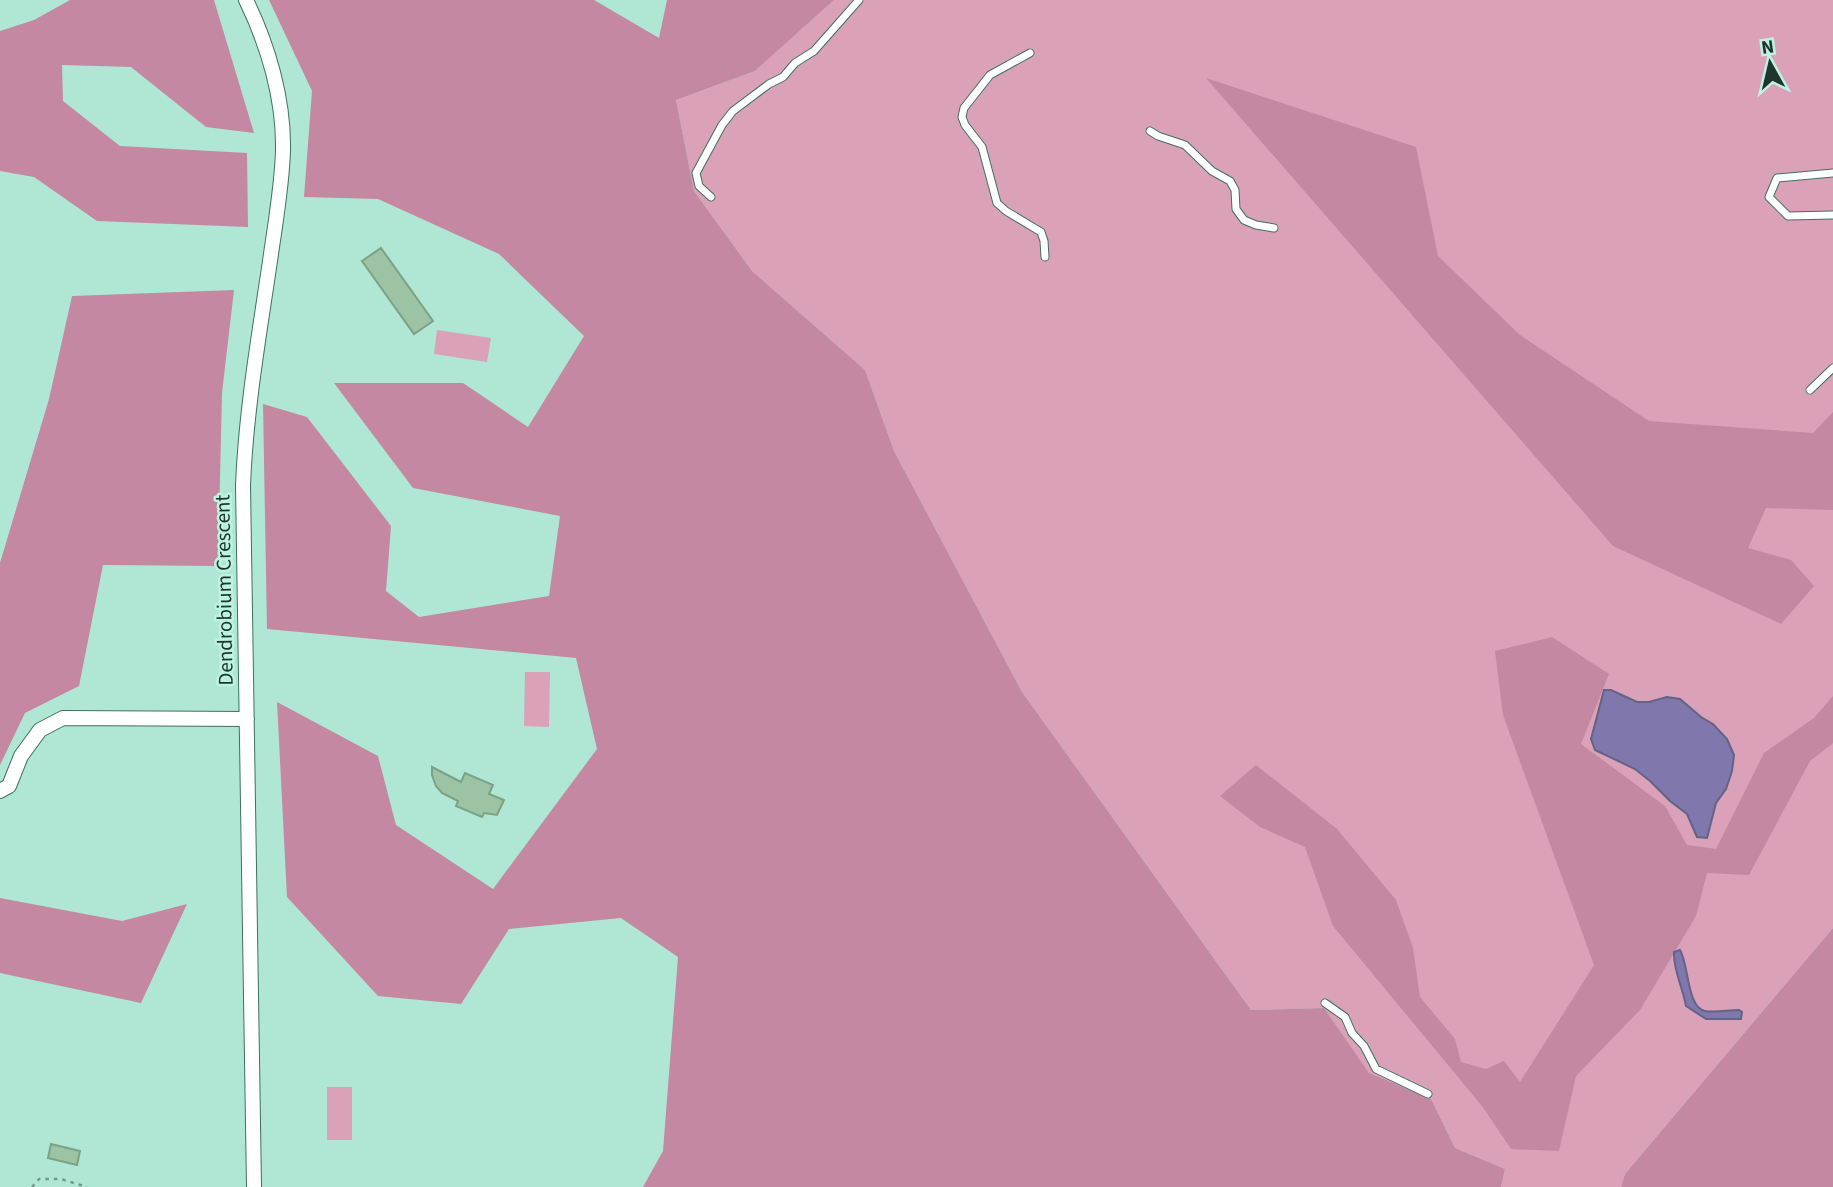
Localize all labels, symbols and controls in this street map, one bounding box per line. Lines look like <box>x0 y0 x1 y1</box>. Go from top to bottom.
north arrow <box>1735 28 1805 98</box>
text: N <box>1760 33 1776 62</box>
street label: Dendrobium Crescent <box>207 494 241 686</box>

